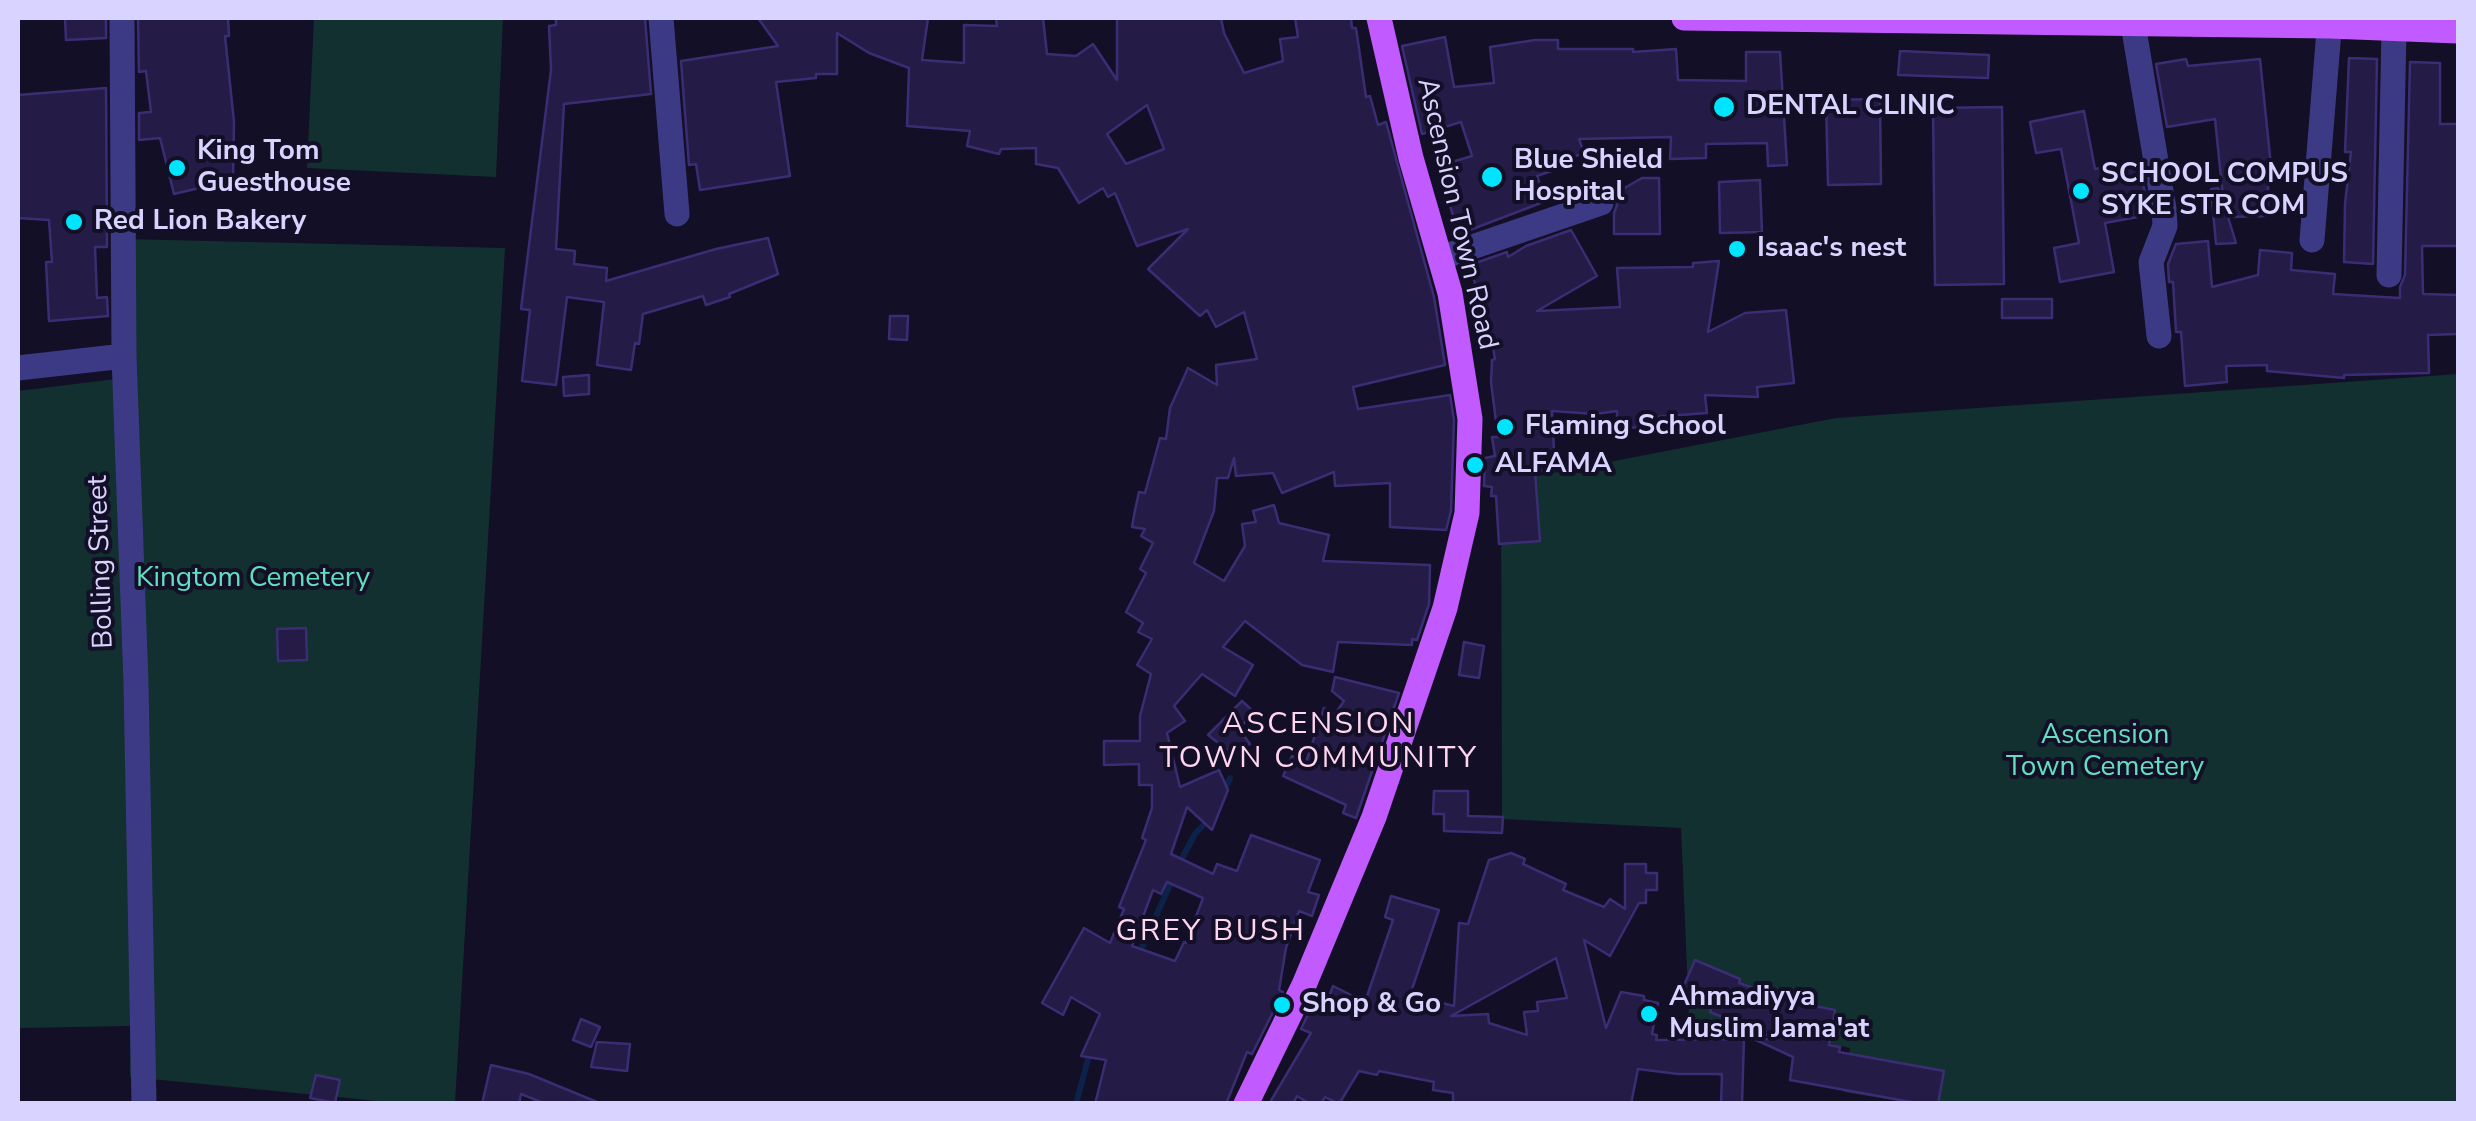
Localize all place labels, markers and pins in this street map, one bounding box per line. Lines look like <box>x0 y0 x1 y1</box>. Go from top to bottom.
place label: DENTAL CLINIC <box>1746 90 1955 124</box>
marker: DENTAL CLINIC <box>1711 94 1737 120</box>
place label: King Tom Guesthouse <box>197 135 351 201</box>
place label: Blue Shield Hospital <box>1514 144 1663 210</box>
marker: King Tom Guesthouse <box>166 157 188 179</box>
place label: SCHOOL COMPUS SYKE STR COM <box>2101 158 2348 224</box>
marker: Blue Shield Hospital <box>1479 164 1505 190</box>
marker: SCHOOL COMPUS SYKE STR COM <box>2070 180 2092 202</box>
place label: Red Lion Bakery <box>94 205 306 239</box>
marker: Red Lion Bakery <box>63 211 85 233</box>
place label: Isaac's nest <box>1757 232 1906 266</box>
marker: Isaac's nest <box>1726 238 1748 260</box>
place label: Flaming School <box>1525 410 1726 444</box>
marker: Flaming School <box>1494 416 1516 438</box>
place label: ALFAMA <box>1495 448 1612 482</box>
marker: ALFAMA <box>1464 454 1486 476</box>
place label: Ahmadiyya Muslim Jama'at <box>1669 981 1869 1047</box>
place label: Shop & Go <box>1302 988 1441 1022</box>
marker: Shop & Go <box>1271 994 1293 1016</box>
marker: Ahmadiyya Muslim Jama'at <box>1638 1003 1660 1025</box>

